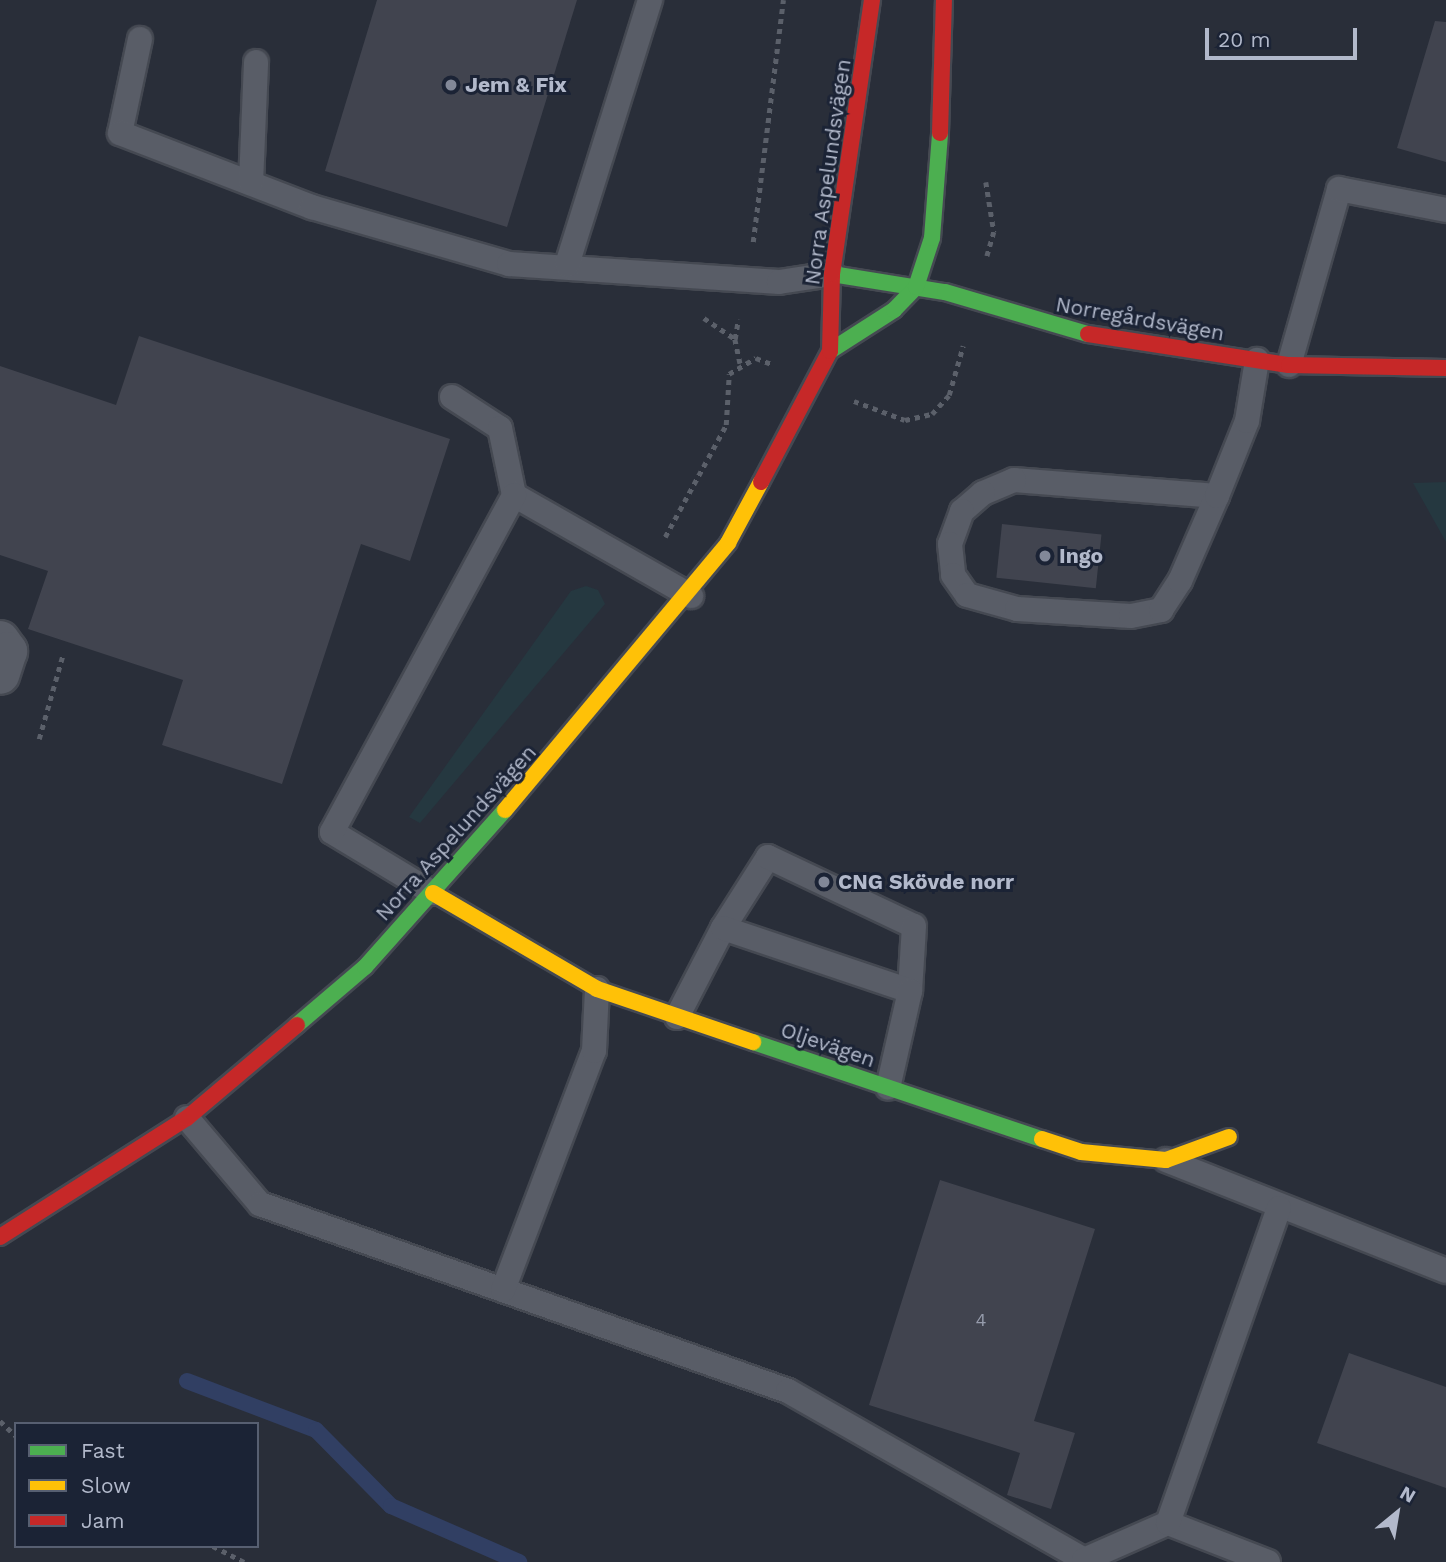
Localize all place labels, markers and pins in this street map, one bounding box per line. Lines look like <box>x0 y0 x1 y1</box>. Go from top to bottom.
place label: Jem & Fix <box>465 72 567 98</box>
marker: Jem & Fix <box>443 77 459 93</box>
place label: Ingo <box>1059 543 1103 569</box>
marker: Ingo <box>1037 548 1053 564</box>
place label: CNG Skövde norr <box>838 869 1014 895</box>
marker: CNG Skövde norr <box>816 874 832 890</box>

